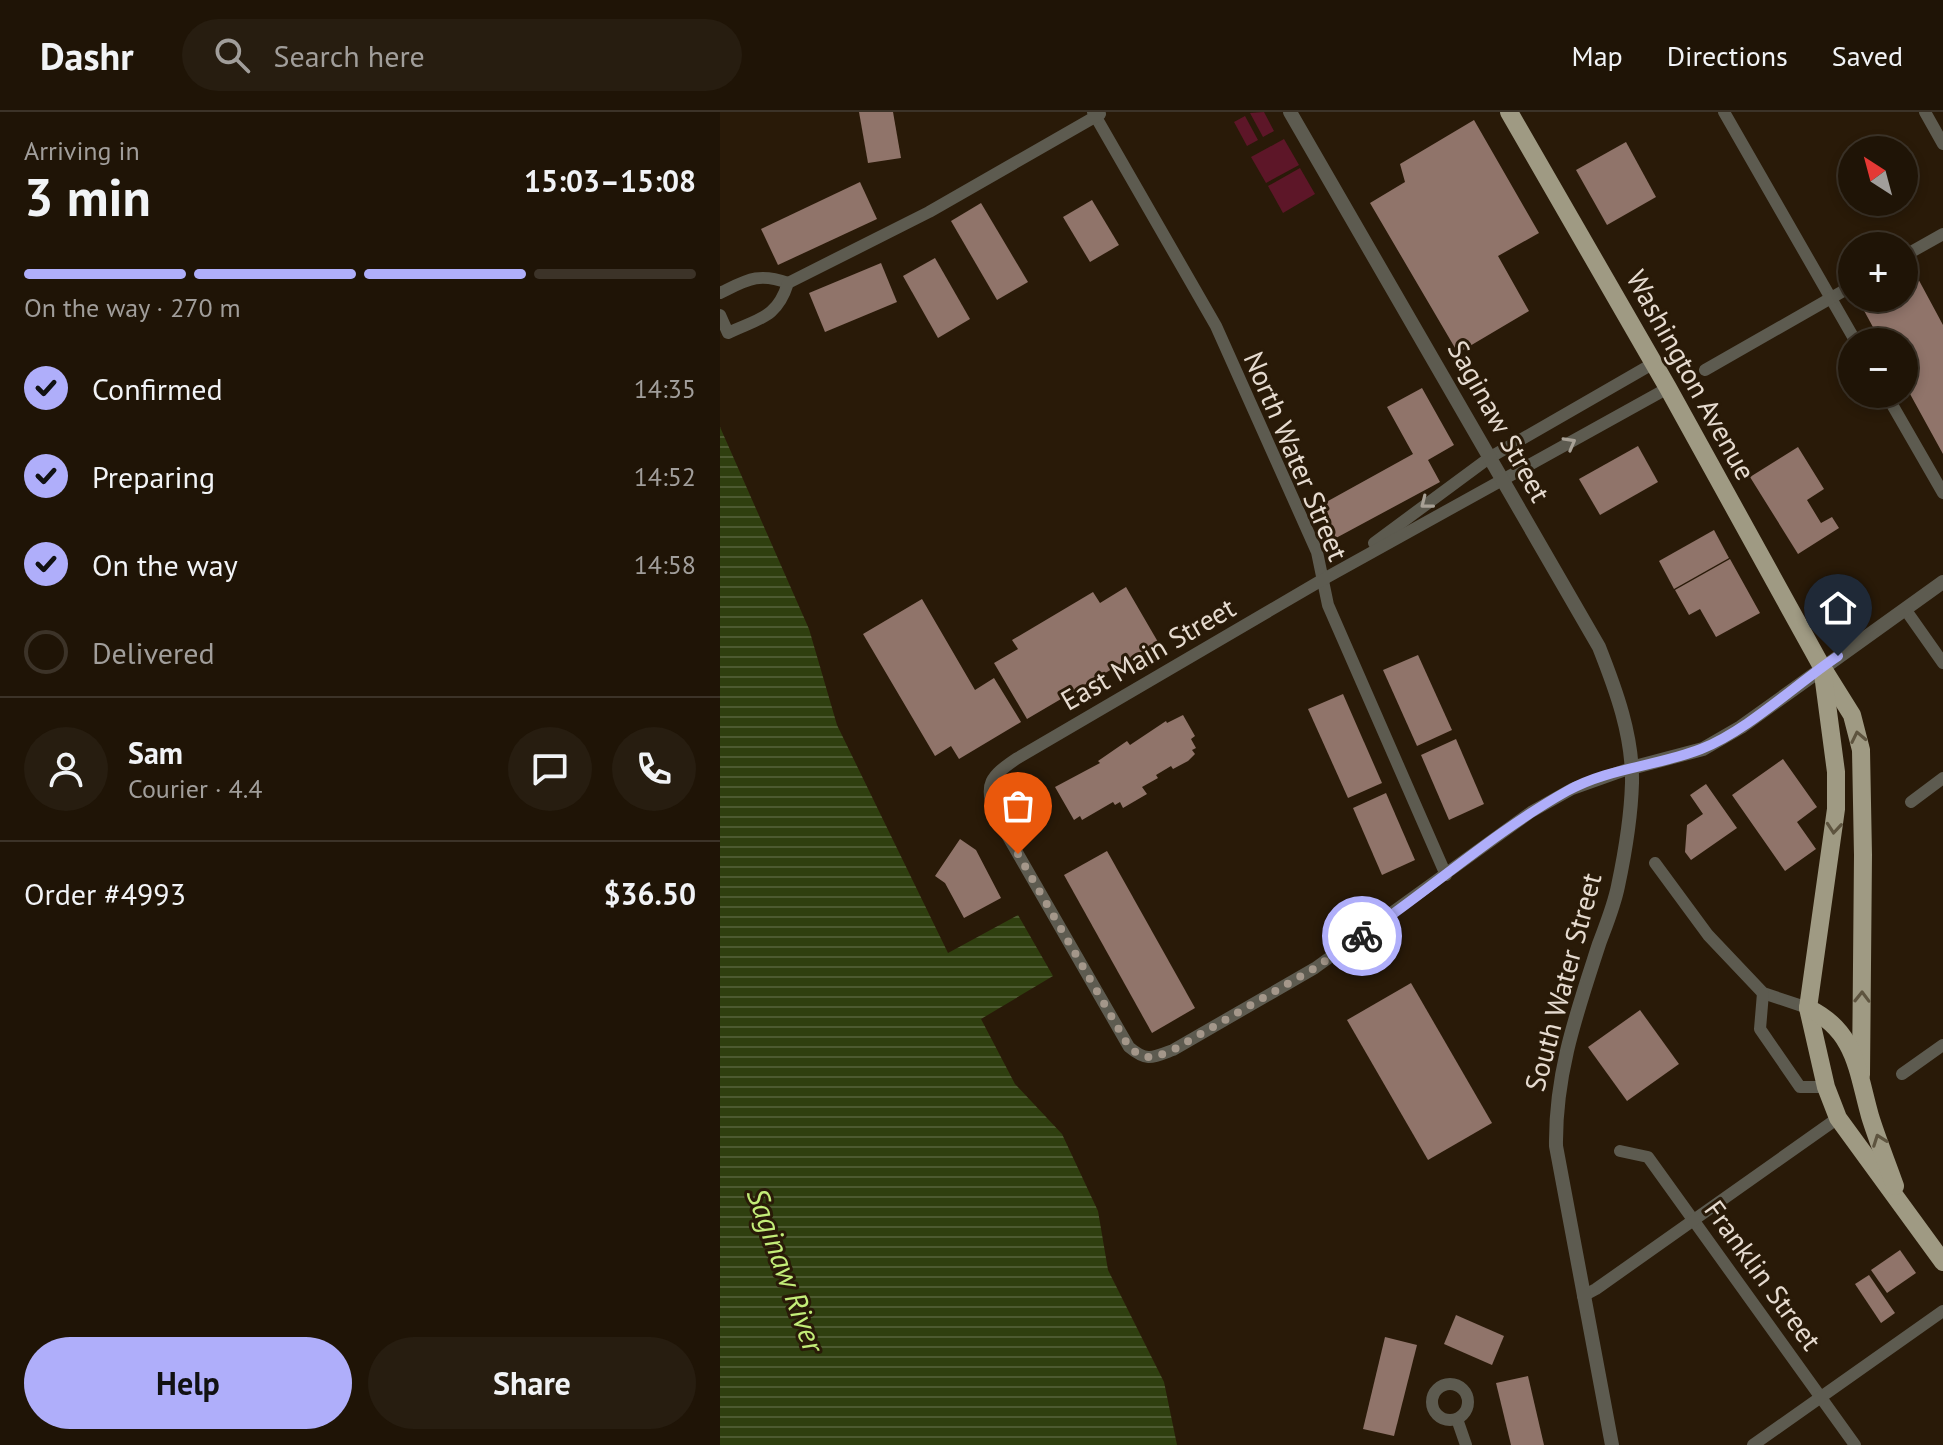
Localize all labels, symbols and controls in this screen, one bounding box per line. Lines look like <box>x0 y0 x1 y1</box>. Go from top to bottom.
search box <box>182 19 742 91</box>
text: Dashr <box>40 31 134 80</box>
icon: search <box>210 33 254 77</box>
text: Search here <box>274 36 425 75</box>
text: Map <box>1572 37 1623 74</box>
text: Directions <box>1667 37 1788 74</box>
text: Saved <box>1832 37 1903 74</box>
text: Arriving in <box>24 134 140 167</box>
north arrow <box>1838 136 1918 216</box>
map controls <box>1838 136 1918 408</box>
text: 15:03–15:08 <box>524 161 696 200</box>
text: 3 min <box>24 163 151 230</box>
button: + <box>1838 232 1918 312</box>
street label: Washington Avenue <box>1618 263 1764 486</box>
text: On the way · 270 m <box>24 291 241 324</box>
button: − <box>1838 328 1918 408</box>
street label: Saginaw Street <box>1440 333 1559 509</box>
street label: North Water Street <box>1236 346 1357 567</box>
icon: check <box>24 366 68 410</box>
text: Confirmed <box>92 369 223 408</box>
text: 14:35 <box>634 372 696 405</box>
one-way arrow <box>1561 437 1576 453</box>
icon: check <box>24 454 68 498</box>
text: Preparing <box>92 457 215 496</box>
text: 14:52 <box>634 460 696 493</box>
one-way arrow <box>1420 494 1435 508</box>
icon: check <box>24 542 68 586</box>
text: On the way <box>92 545 238 584</box>
text: 14:58 <box>634 548 696 581</box>
pin <box>1804 574 1872 656</box>
icon: home <box>1816 586 1860 630</box>
street label: East Main Street <box>1054 588 1242 718</box>
text: Delivered <box>92 633 215 672</box>
button: person <box>24 727 108 811</box>
button: chat <box>508 727 592 811</box>
button: phone <box>612 727 696 811</box>
one-way arrow <box>1850 731 1867 744</box>
text: Sam <box>128 733 183 772</box>
text: Courier · 4.4 <box>128 772 262 805</box>
pin <box>984 772 1052 854</box>
icon: bag <box>996 784 1040 828</box>
one-way arrow <box>1826 822 1843 835</box>
street label: South Water Street <box>1516 868 1610 1095</box>
text: Order #4993 <box>24 874 186 913</box>
text: $36.50 <box>604 874 696 913</box>
courier <box>1322 896 1402 976</box>
icon: bike <box>1340 914 1384 958</box>
one-way arrow <box>1853 990 1871 1003</box>
one-way arrow <box>1872 1134 1889 1148</box>
water label: Saginaw River <box>739 1182 835 1359</box>
street label: Franklin Street <box>1697 1192 1831 1357</box>
button: Help <box>24 1337 352 1429</box>
button: Share <box>368 1337 696 1429</box>

